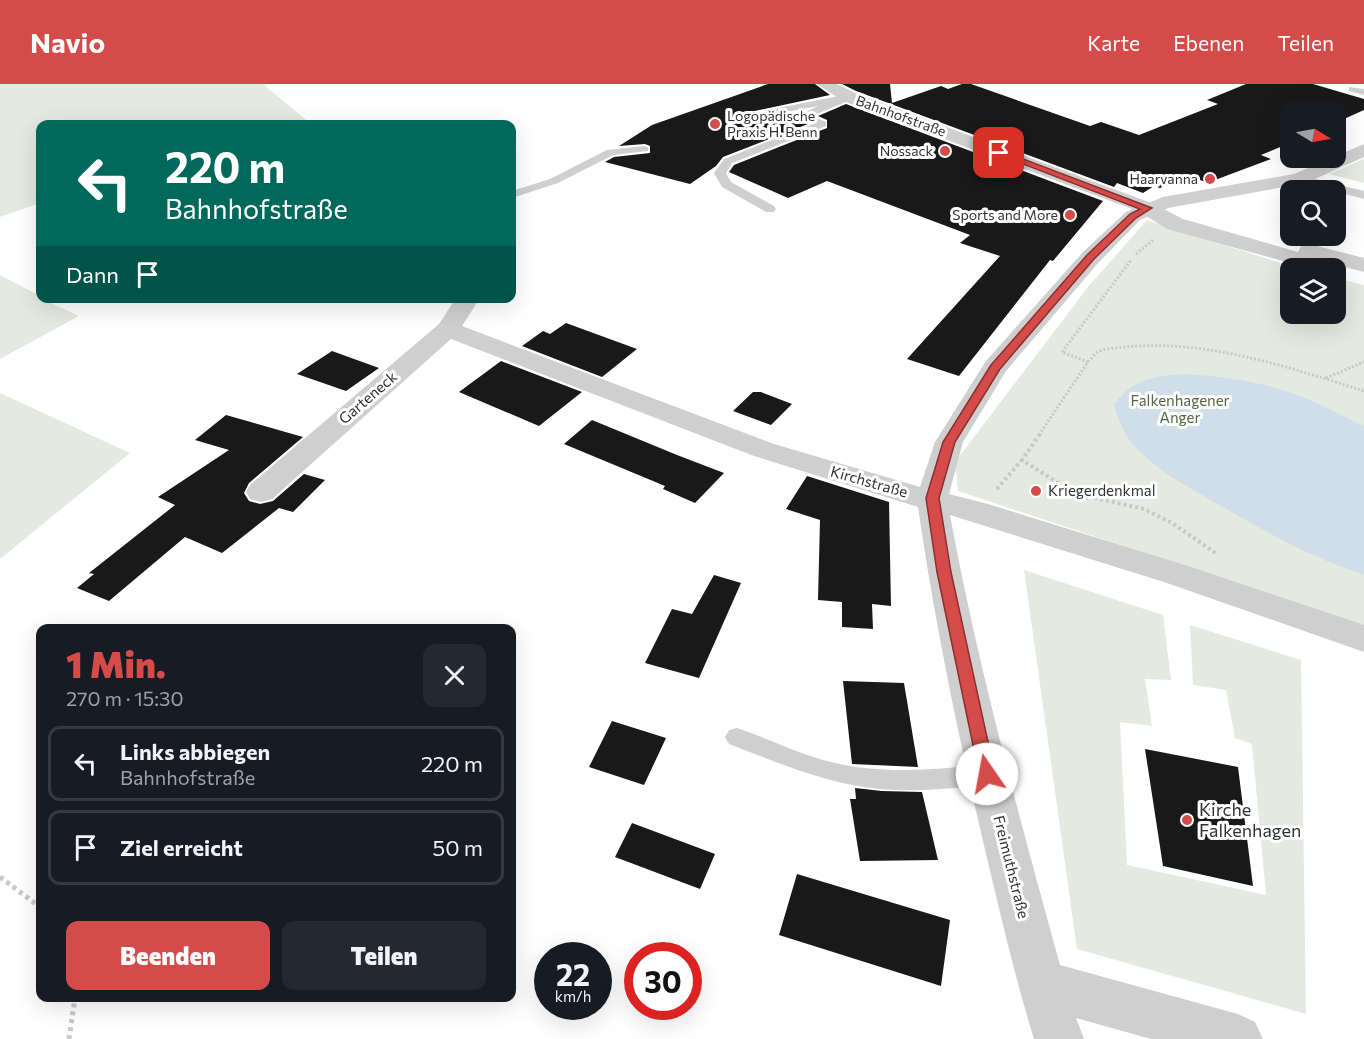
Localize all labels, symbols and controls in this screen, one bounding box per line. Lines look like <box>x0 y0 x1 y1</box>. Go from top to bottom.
text: Navio <box>30 25 105 59</box>
text: Karte <box>1087 30 1140 55</box>
text: Ebenen <box>1173 30 1244 55</box>
text: Teilen <box>1277 30 1334 55</box>
street label: Bahnhofstraße <box>854 91 949 140</box>
north arrow <box>1280 102 1346 168</box>
map controls <box>1280 102 1346 324</box>
place label: Logopädische Praxis H. Benn <box>727 107 818 140</box>
marker: Logopädische Praxis H. Benn <box>708 117 722 131</box>
pin <box>973 127 1024 178</box>
icon: arrive <box>982 136 1015 169</box>
text: 220 m <box>165 140 285 192</box>
place label: Nossack <box>880 142 933 159</box>
icon: left <box>66 144 144 222</box>
marker: Nossack <box>938 144 952 158</box>
place label: Haarvanna <box>1130 170 1198 187</box>
marker: Haarvanna <box>1203 172 1217 186</box>
button: search <box>1280 180 1346 246</box>
text: Bahnhofstraße <box>165 192 348 225</box>
place label: Sports and More <box>952 206 1058 223</box>
marker: Sports and More <box>1063 208 1077 222</box>
icon: arrive <box>131 258 164 291</box>
button: layers <box>1280 258 1346 324</box>
text: Dann <box>66 261 119 288</box>
street label: Garteneck <box>335 367 400 427</box>
park label: Falkenhagener Anger <box>1130 391 1230 426</box>
street label: Kirchstraße <box>829 461 910 501</box>
place label: Kriegerdenkmal <box>1048 481 1156 499</box>
marker: Kriegerdenkmal <box>1029 484 1043 498</box>
text: 1 Min. <box>66 641 166 685</box>
button: close <box>423 644 486 707</box>
text: 270 m · 15:30 <box>66 686 183 710</box>
text: Links abbiegen <box>120 738 270 765</box>
position arrow <box>955 742 1019 806</box>
icon: left <box>69 747 102 780</box>
text: 220 m <box>421 750 483 777</box>
text: Bahnhofstraße <box>120 765 255 789</box>
place label: Kirche Falkenhagen <box>1199 798 1301 841</box>
street label: Freimuthstraße <box>990 813 1034 920</box>
marker: Kirche Falkenhagen <box>1180 813 1194 827</box>
icon: arrive <box>69 831 102 864</box>
text: Ziel erreicht <box>120 834 243 861</box>
text: 50 m <box>433 834 483 861</box>
button: Beenden <box>66 921 270 990</box>
button: Teilen <box>282 921 486 990</box>
speed limit sign: 30 <box>624 942 702 1020</box>
text: 22 <box>556 955 590 992</box>
text: km/h <box>555 987 591 1005</box>

